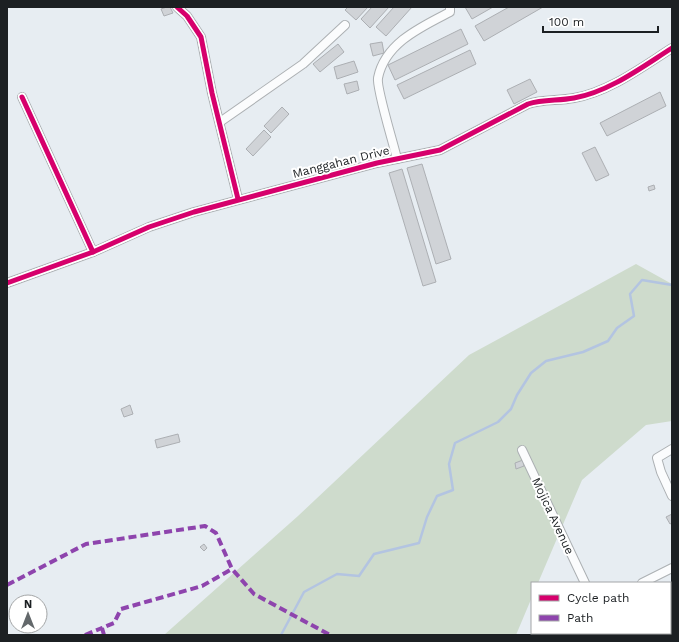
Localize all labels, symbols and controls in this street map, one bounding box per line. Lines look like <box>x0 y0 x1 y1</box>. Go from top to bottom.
scale bar <box>543 8 658 34</box>
text: 100 m <box>549 15 584 29</box>
street label: Manggahan Drive <box>291 143 391 181</box>
street label: Mojica Avenue <box>529 475 577 557</box>
legend <box>531 582 671 634</box>
text: Cycle path <box>567 591 629 605</box>
north arrow <box>8 594 48 634</box>
text: N <box>24 598 32 611</box>
text: Path <box>567 611 593 625</box>

